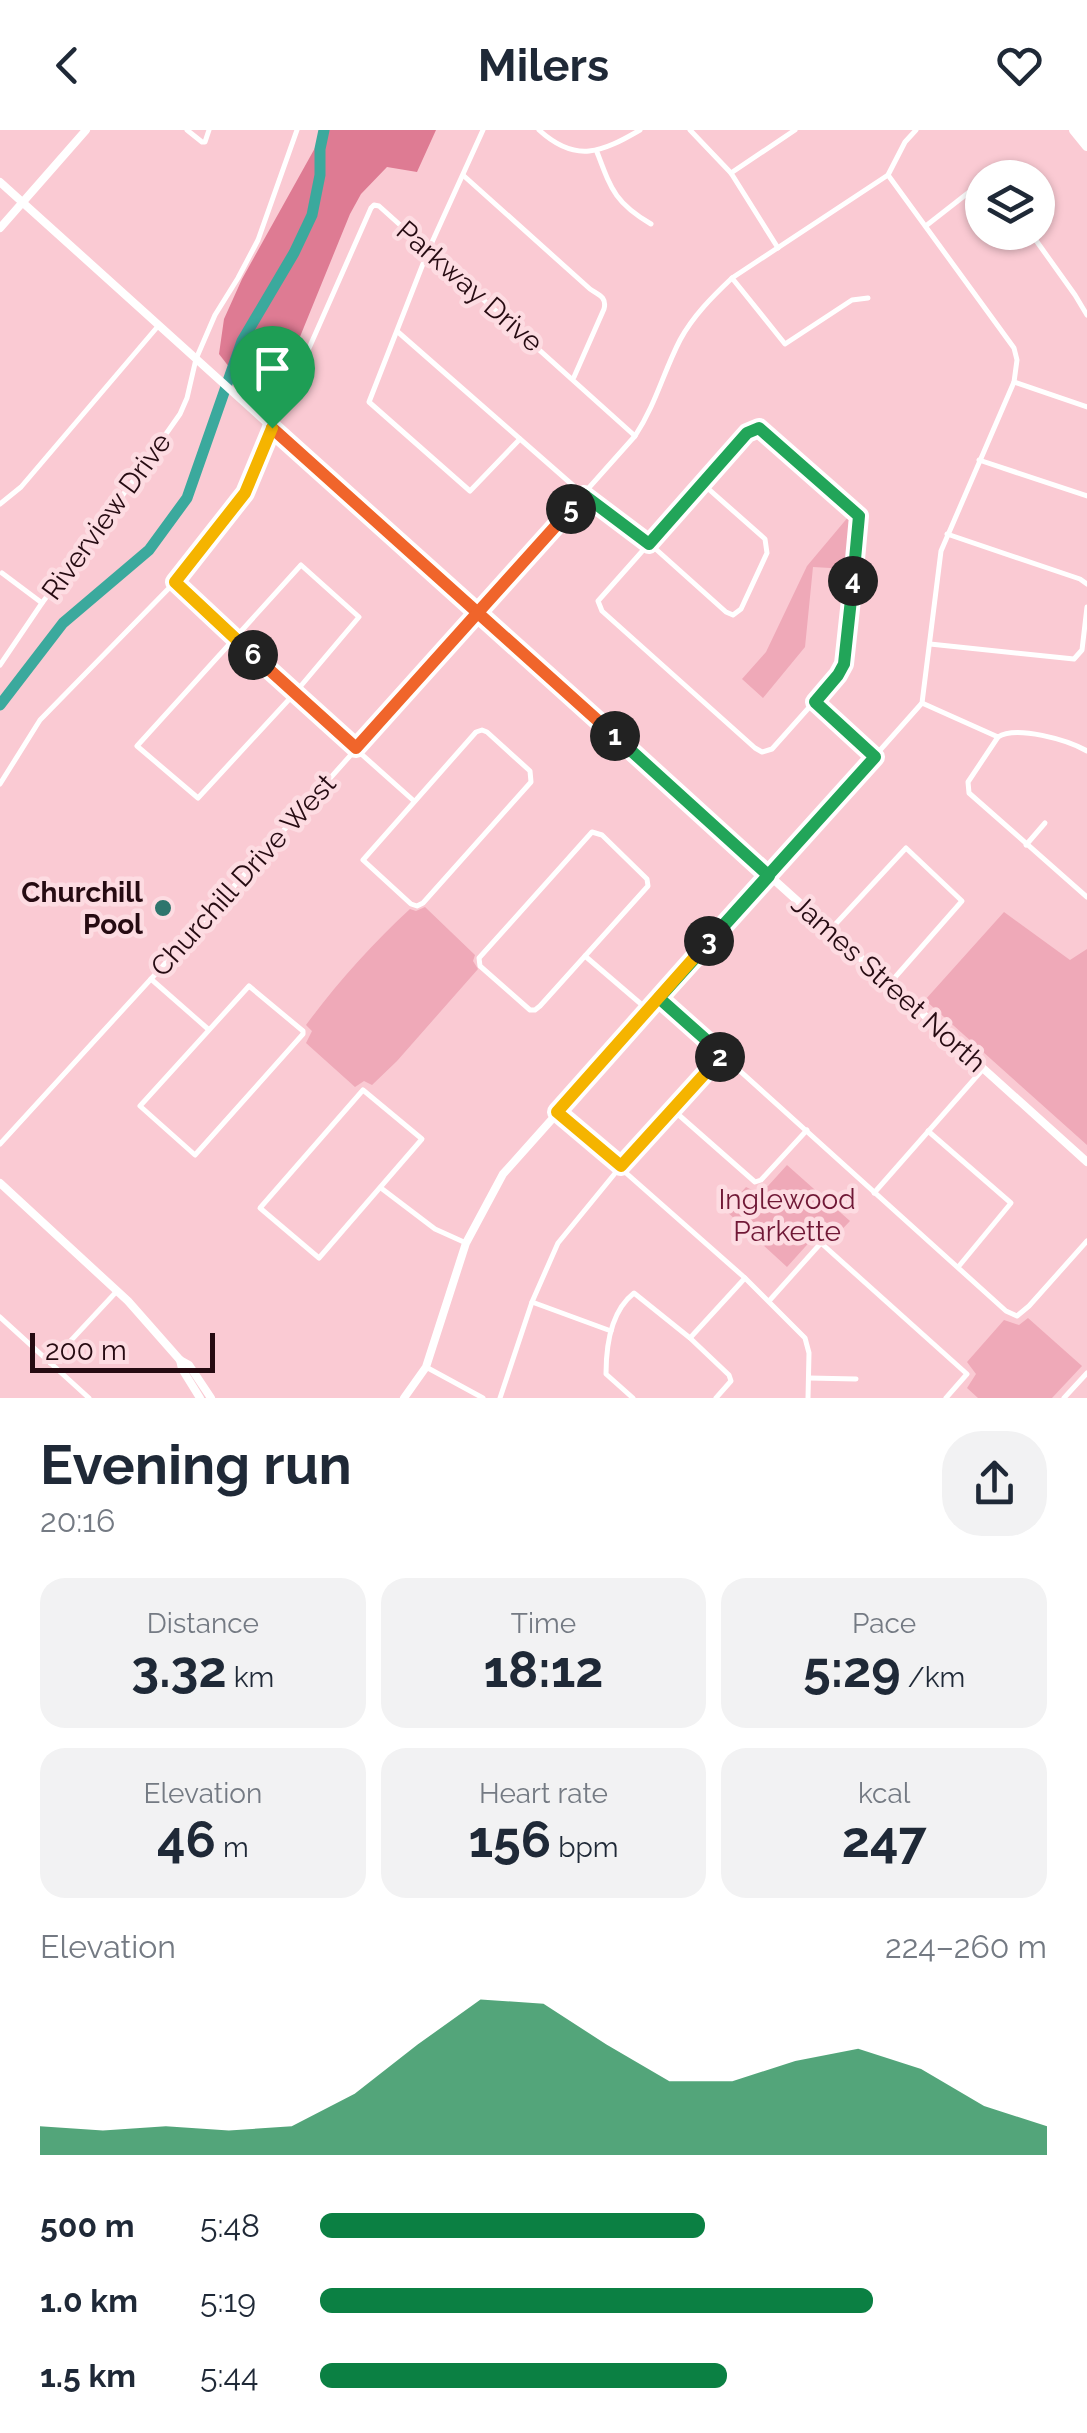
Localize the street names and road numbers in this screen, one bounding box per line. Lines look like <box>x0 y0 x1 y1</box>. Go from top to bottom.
street label: Parkway Drive <box>390 214 549 359</box>
street label: Riverview Drive <box>35 427 178 606</box>
street label: Churchill Drive West <box>144 767 343 983</box>
street label: James Street North <box>785 888 992 1079</box>

